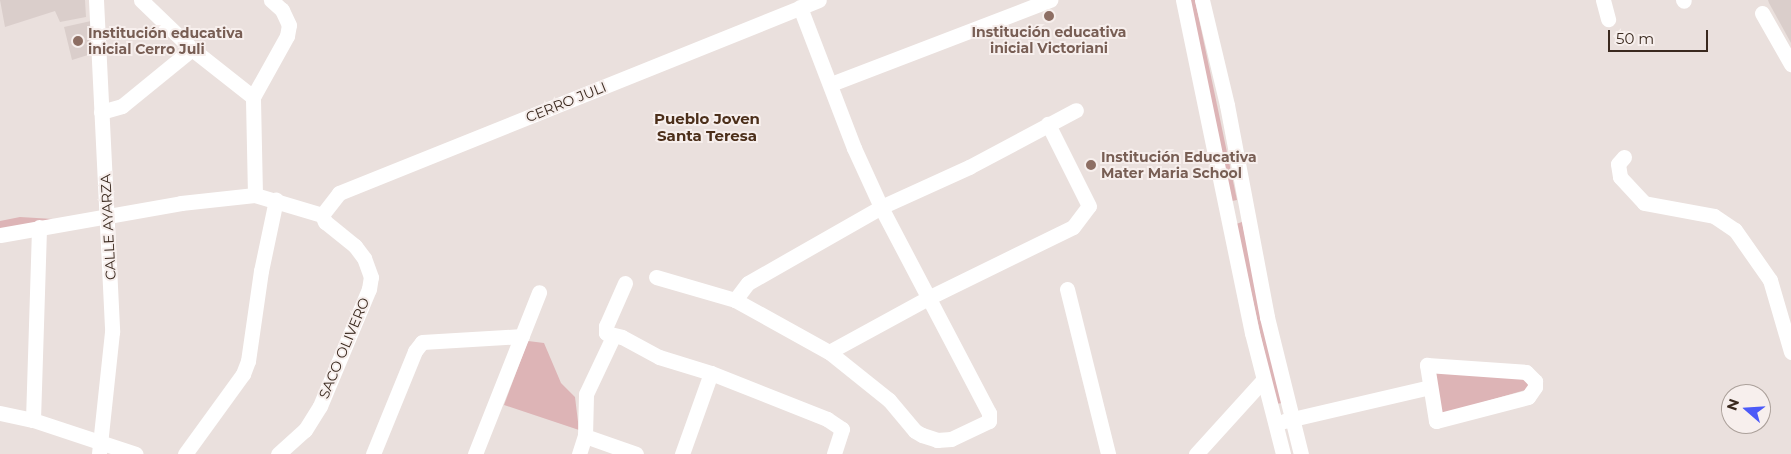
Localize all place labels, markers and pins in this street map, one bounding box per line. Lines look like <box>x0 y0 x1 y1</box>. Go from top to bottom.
marker: Institución educativa inicial Victoriani <box>1043 10 1055 22</box>
place label: Institución educativa inicial Victoriani <box>971 24 1127 56</box>
place label: Institución educativa inicial Cerro Juli <box>88 25 243 58</box>
marker: Institución educativa inicial Cerro Juli <box>72 35 84 47</box>
place label: Institución Educativa Mater Maria School <box>1101 149 1257 182</box>
marker: Institución Educativa Mater Maria School <box>1085 159 1097 171</box>

